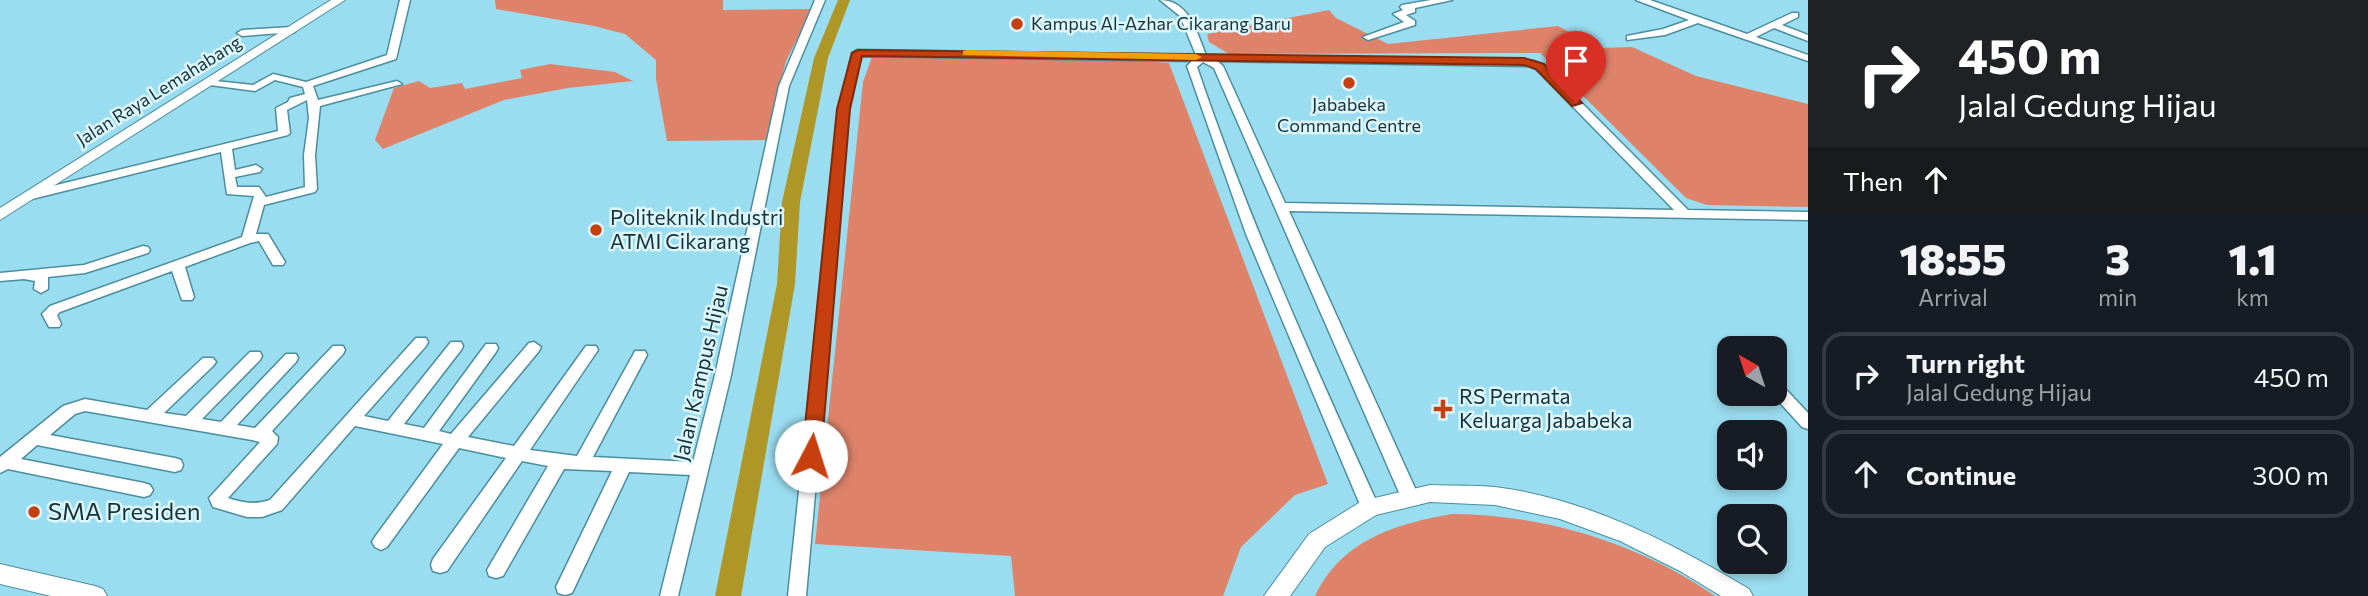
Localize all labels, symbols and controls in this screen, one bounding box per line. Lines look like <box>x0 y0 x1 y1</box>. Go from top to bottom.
place label: Kampus Al-Azhar Cikarang Baru <box>1031 12 1291 34</box>
marker: Kampus Al-Azhar Cikarang Baru <box>1009 16 1025 32</box>
text: 450 m <box>1958 24 2101 84</box>
icon: right <box>1843 28 1934 119</box>
street label: Jalan Raya Lemahabang <box>72 30 245 150</box>
pin <box>1546 31 1606 103</box>
icon: arrive <box>1557 42 1595 80</box>
marker: Jababeka Command Centre <box>1341 75 1357 91</box>
text: Jalal Gedung Hijau <box>1958 84 2217 124</box>
place label: Jababeka Command Centre <box>1277 93 1421 136</box>
icon: ahead <box>1917 161 1955 199</box>
text: Then <box>1843 165 1903 196</box>
place label: Politeknik Industri ATMI Cikarang <box>610 204 784 253</box>
marker: Politeknik Industri ATMI Cikarang <box>588 222 604 238</box>
text: 18:55 <box>1899 232 2006 284</box>
text: 3 <box>2105 232 2130 284</box>
text: 1.1 <box>2229 232 2277 284</box>
street label: Jalan Kampus Hijau <box>667 282 732 463</box>
text: Arrival <box>1918 283 1988 311</box>
text: min <box>2098 283 2137 311</box>
text: km <box>2236 283 2269 311</box>
north arrow <box>1717 336 1787 406</box>
map controls <box>1717 336 1787 574</box>
text: Turn right <box>1906 347 2025 378</box>
icon: right <box>1847 357 1885 395</box>
text: 450 m <box>2254 361 2329 392</box>
text: Jalal Gedung Hijau <box>1906 378 2092 406</box>
place label: RS Permata Keluarga Jababeka <box>1459 383 1632 432</box>
marker: RS Permata Keluarga Jababeka <box>1433 399 1453 419</box>
position arrow <box>774 419 848 493</box>
button: sound <box>1717 420 1787 490</box>
icon: ahead <box>1847 455 1885 493</box>
text: Continue <box>1906 459 2016 490</box>
text: 300 m <box>2253 459 2329 490</box>
place label: SMA Presiden <box>48 496 200 525</box>
marker: SMA Presiden <box>26 504 42 520</box>
button: search <box>1717 504 1787 574</box>

